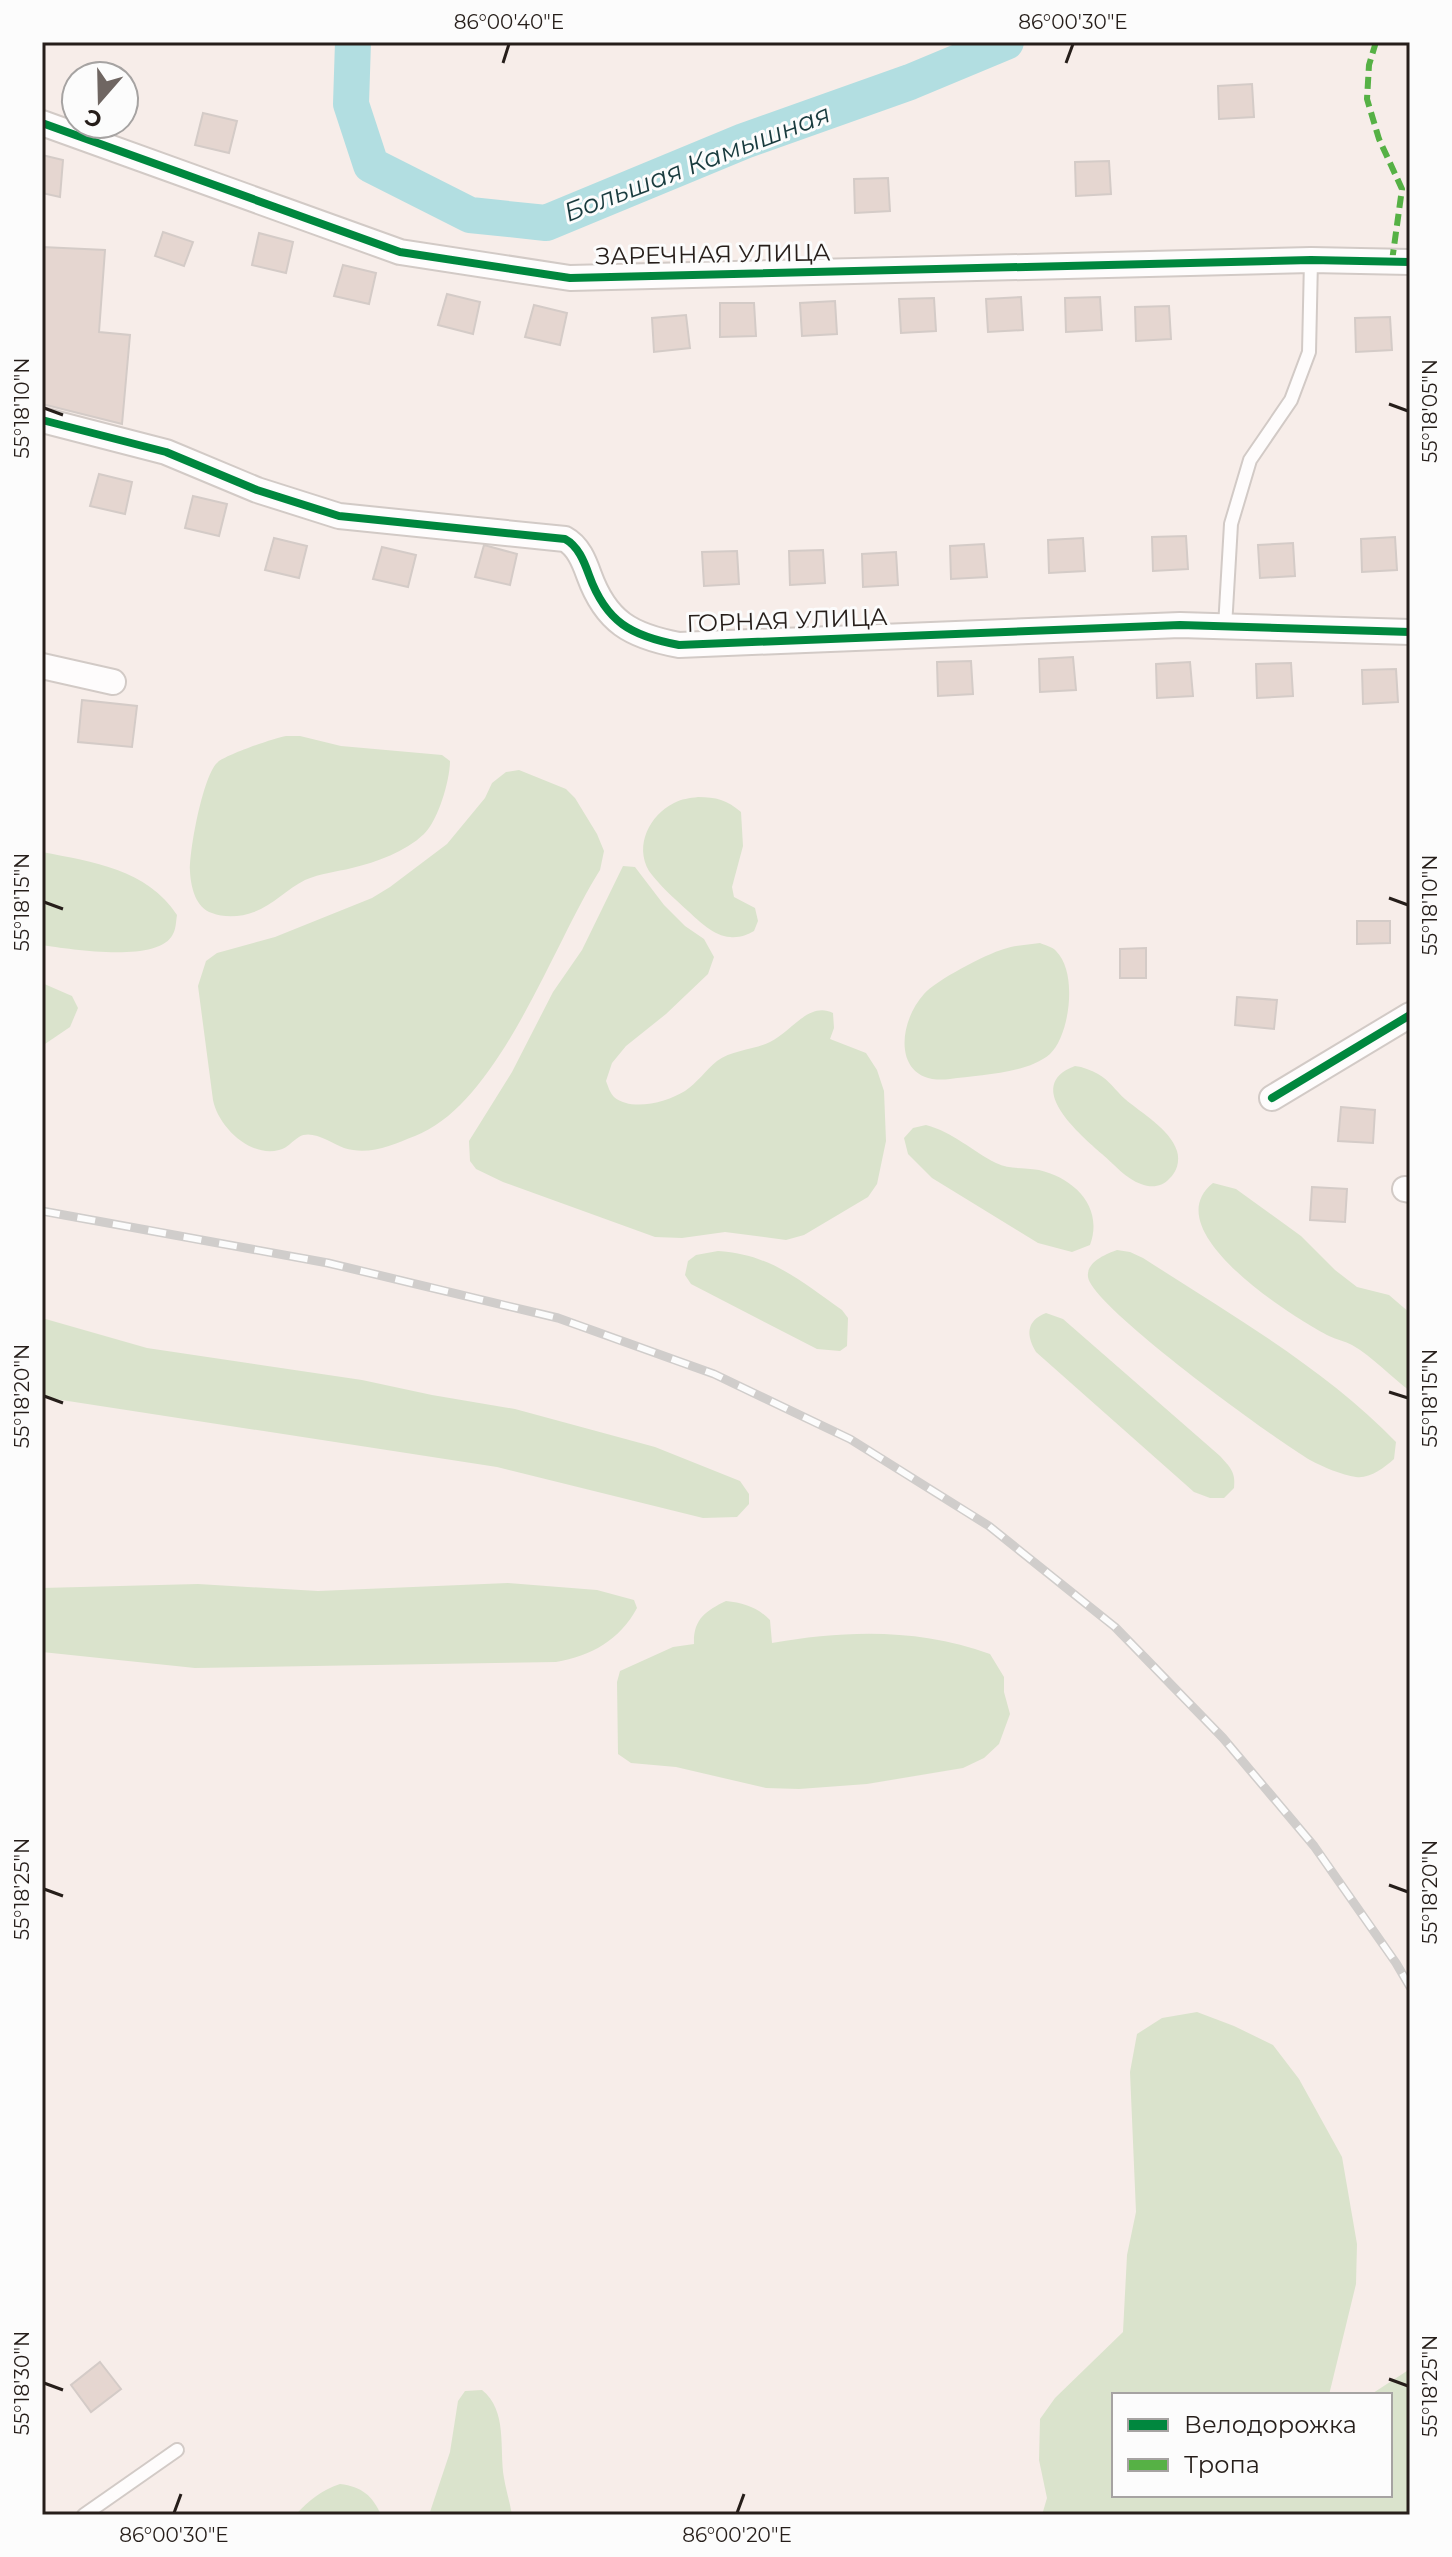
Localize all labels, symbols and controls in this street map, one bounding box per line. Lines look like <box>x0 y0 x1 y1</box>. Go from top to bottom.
text: 86°00'40"E <box>454 10 564 34</box>
text: 86°00'30"E <box>1018 10 1128 34</box>
north arrow <box>60 60 140 140</box>
water label: Большая Камышная <box>559 97 835 229</box>
text: С <box>81 103 105 134</box>
street label: ЗАРЕЧНАЯ УЛИЦА <box>595 237 831 271</box>
text: 55°18'10"N <box>10 358 34 458</box>
text: 55°18'05"N <box>1418 359 1442 463</box>
street label: ГОРНАЯ УЛИЦА <box>686 602 888 638</box>
text: 55°18'15"N <box>10 853 34 951</box>
text: 55°18'10"N <box>1418 855 1442 955</box>
text: 55°18'20"N <box>10 1344 34 1448</box>
text: 55°18'15"N <box>1418 1349 1442 1447</box>
text: 55°18'25"N <box>10 1838 34 1940</box>
text: 55°18'20"N <box>1418 1840 1442 1944</box>
text: 55°18'30"N <box>10 2331 34 2435</box>
text: 55°18'25"N <box>1418 2335 1442 2437</box>
legend <box>1112 2393 1392 2497</box>
text: Велодорожка <box>1184 2410 1357 2439</box>
text: Тропа <box>1184 2450 1260 2479</box>
text: 86°00'30"E <box>119 2523 229 2547</box>
text: 86°00'20"E <box>682 2523 792 2547</box>

